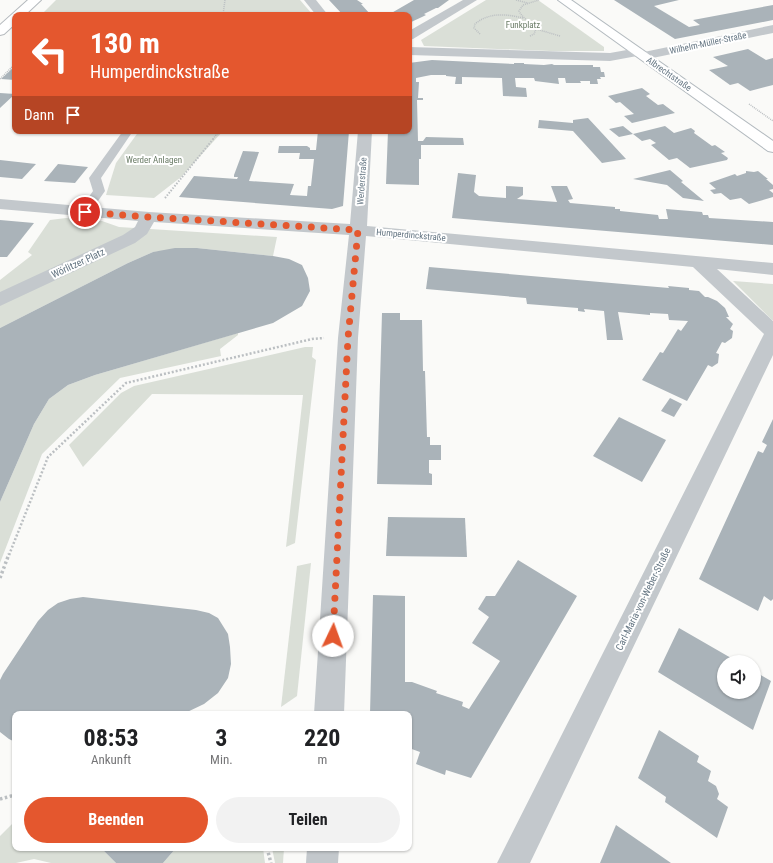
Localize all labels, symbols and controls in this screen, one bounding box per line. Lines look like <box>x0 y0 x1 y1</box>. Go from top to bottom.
park label: Funkplatz <box>506 20 540 30</box>
text: 130 m <box>90 27 160 60</box>
icon: left <box>24 28 76 80</box>
street label: Wilhelm-Müller-Straße <box>669 30 747 56</box>
street label: Albrechtstraße <box>645 55 693 93</box>
text: Humperdinckstraße <box>90 61 229 82</box>
icon: arrive <box>62 104 84 126</box>
text: Dann <box>24 106 54 124</box>
park label: Werder Anlagen <box>126 155 182 165</box>
street label: Werderstraße <box>355 157 369 205</box>
pin <box>68 195 102 229</box>
icon: arrive <box>74 201 96 223</box>
street label: Humperdinckstraße <box>376 227 446 243</box>
street label: Wörlitzer Platz <box>50 246 106 280</box>
street label: Carl-Maria-von-Weber-Straße <box>613 546 673 652</box>
position arrow <box>312 615 354 657</box>
map controls <box>717 655 761 699</box>
button: sound <box>717 655 761 699</box>
text: 08:53 <box>84 724 139 752</box>
text: 3 <box>215 724 227 752</box>
text: 220 <box>304 724 341 752</box>
text: Ankunft <box>91 752 131 767</box>
text: Min. <box>210 752 233 767</box>
text: m <box>317 752 327 767</box>
button: Beenden <box>24 797 208 843</box>
button: Teilen <box>216 797 400 843</box>

